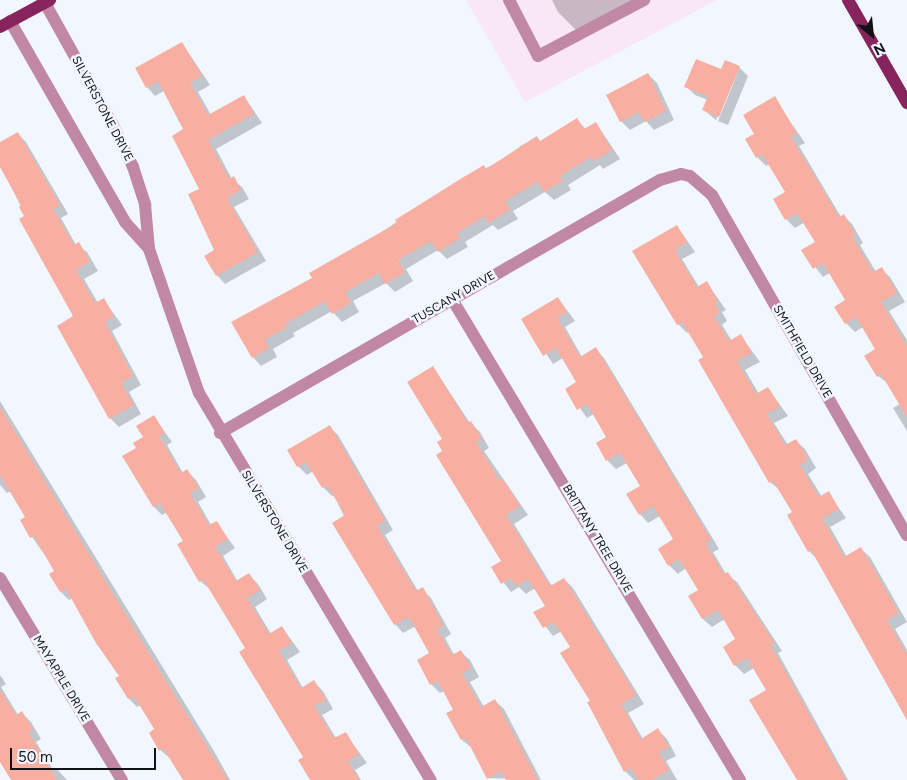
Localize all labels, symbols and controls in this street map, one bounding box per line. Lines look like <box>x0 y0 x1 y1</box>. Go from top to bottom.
north arrow <box>847 10 897 60</box>
text: N <box>871 39 888 59</box>
street label: SILVERSTONE DRIVE <box>68 54 136 164</box>
street label: TUSCANY DRIVE <box>410 268 498 328</box>
street label: SMITHFIELD DRIVE <box>769 303 835 401</box>
street label: SILVERSTONE DRIVE <box>238 468 310 576</box>
street label: BRITTANY TREE DRIVE <box>559 482 635 596</box>
street label: MAYAPPLE DRIVE <box>30 633 92 725</box>
scale bar <box>12 738 159 770</box>
text: 50 m <box>18 748 53 766</box>

